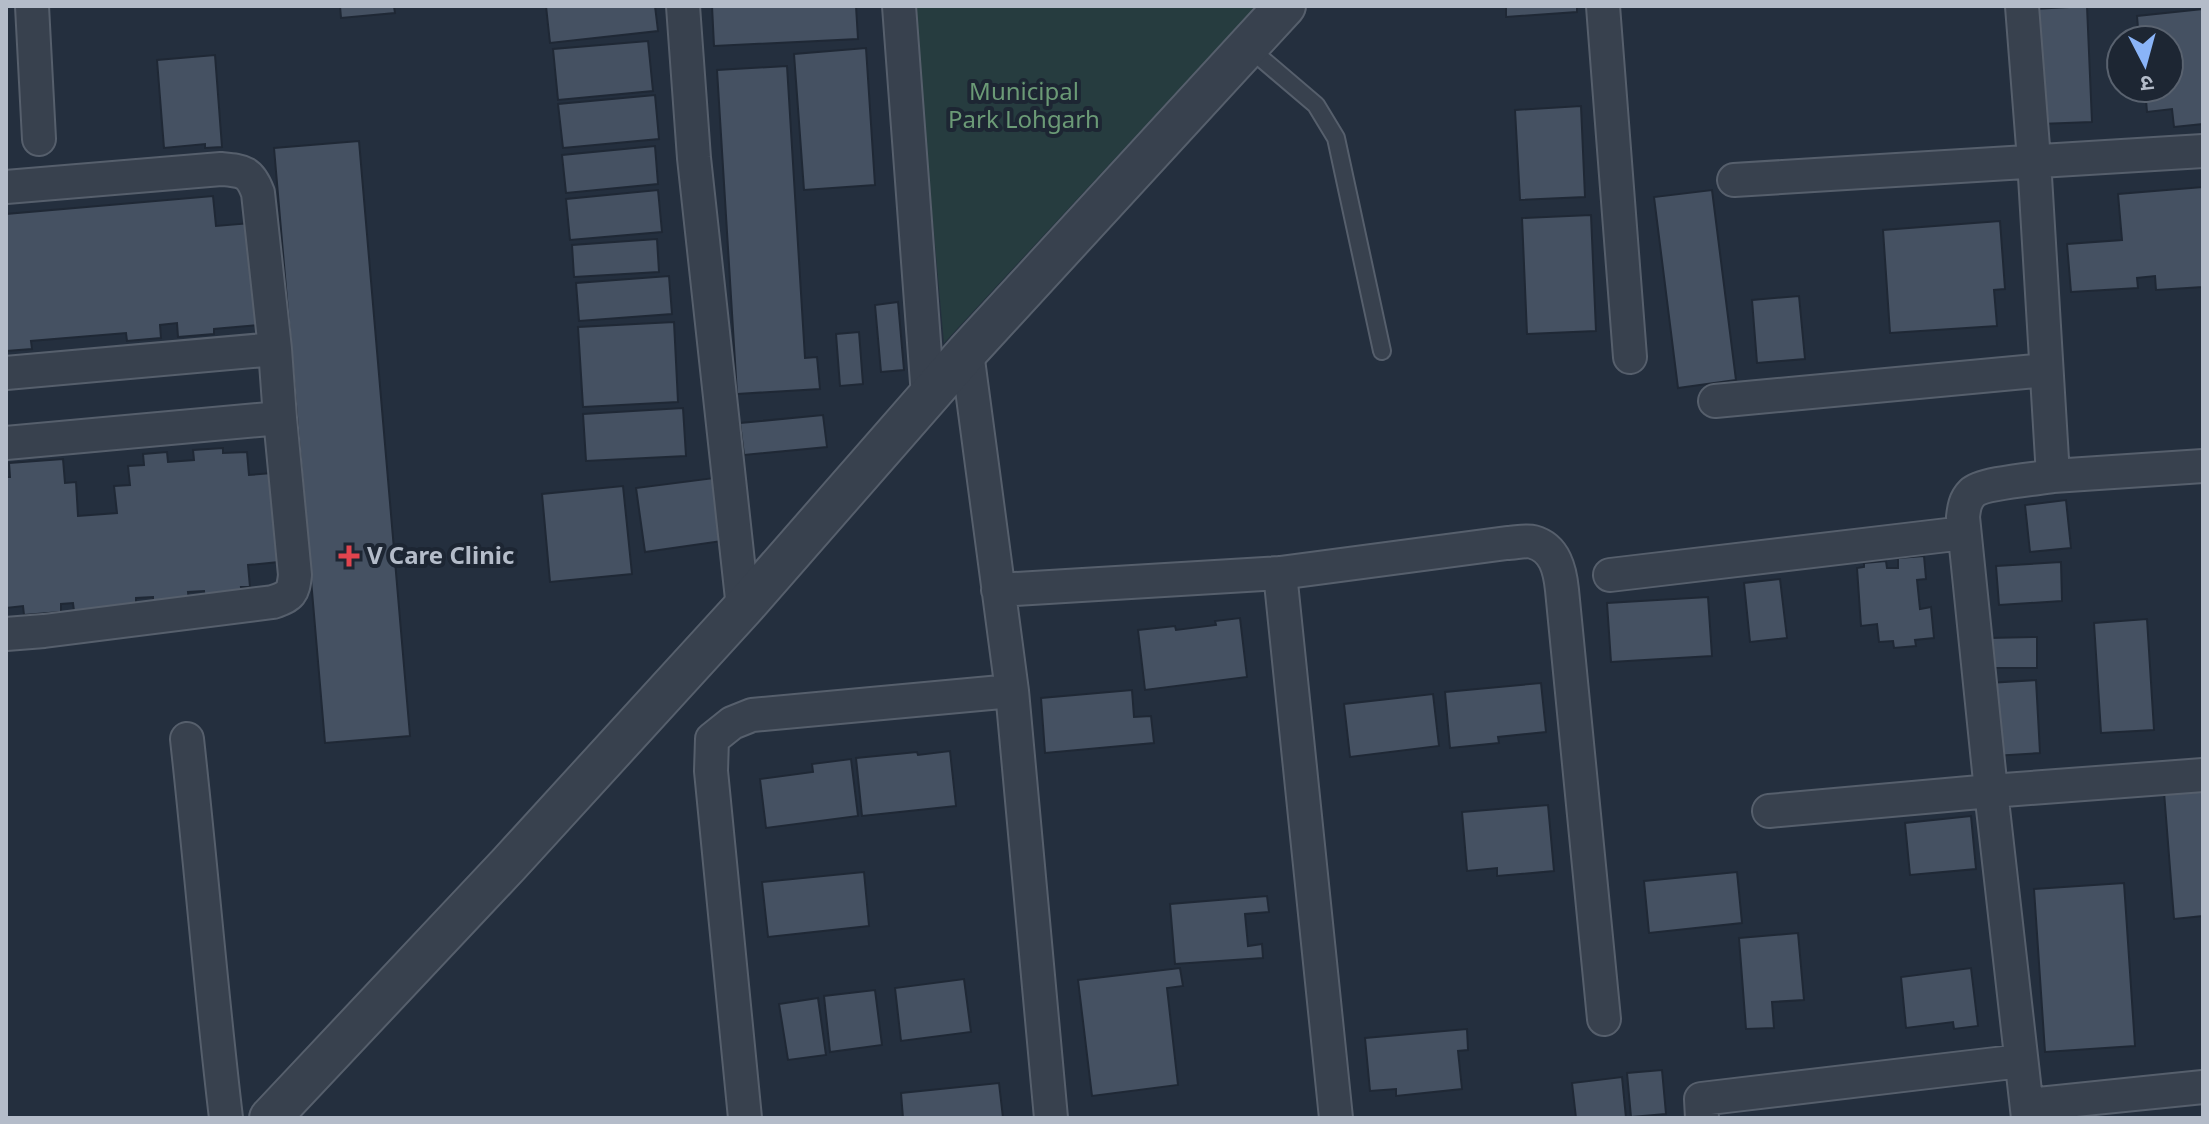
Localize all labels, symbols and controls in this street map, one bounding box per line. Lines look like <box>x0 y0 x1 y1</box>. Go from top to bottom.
north arrow <box>2105 24 2185 104</box>
text: उ <box>2138 69 2155 101</box>
park label: Municipal Park Lohgarh <box>948 74 1100 135</box>
place label: V Care Clinic <box>367 538 514 571</box>
marker: V Care Clinic <box>338 545 360 567</box>

